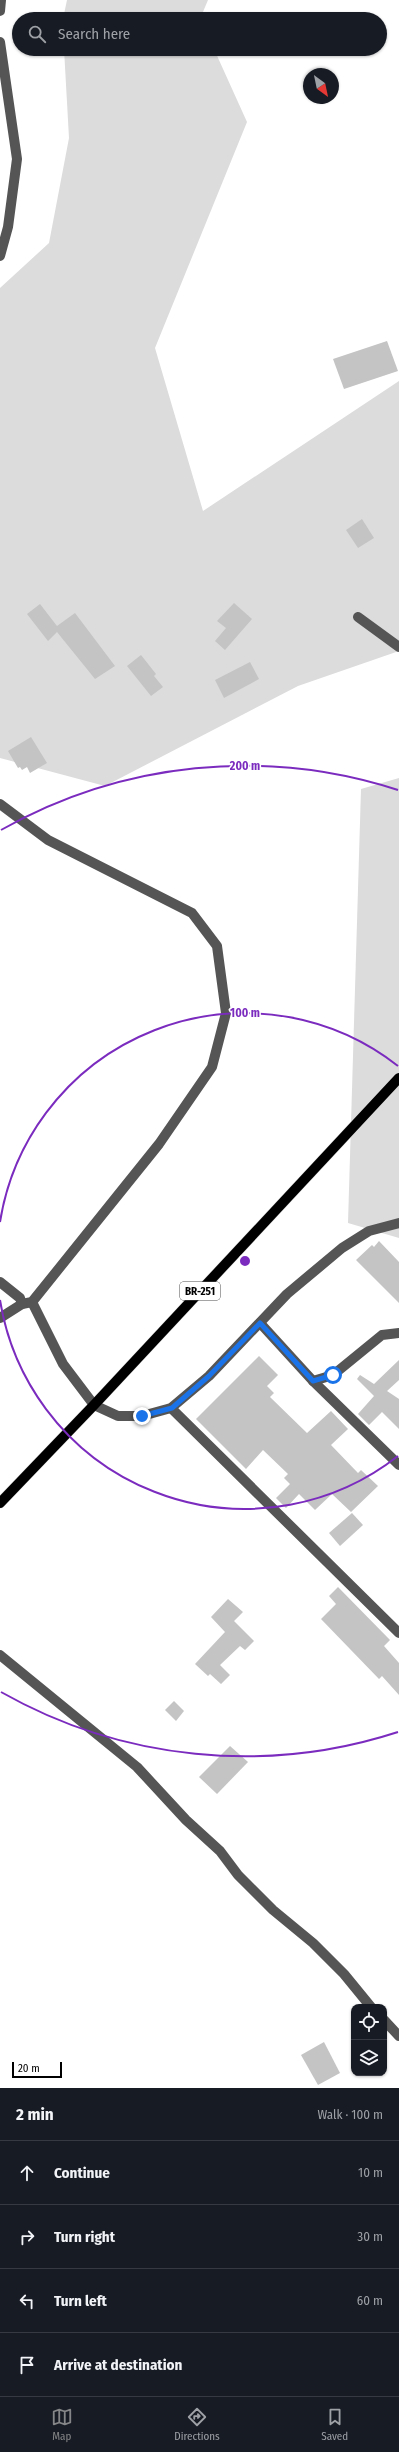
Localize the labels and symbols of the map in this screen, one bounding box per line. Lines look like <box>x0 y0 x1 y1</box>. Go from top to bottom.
north arrow <box>303 68 339 104</box>
text: 200 m <box>229 759 260 773</box>
text: 100 m <box>230 1006 260 1020</box>
centre of rings <box>238 1254 252 1268</box>
road number: BR-251 <box>180 1282 220 1300</box>
route start <box>324 1366 342 1384</box>
route end <box>133 1407 151 1425</box>
scale bar <box>12 2060 62 2079</box>

